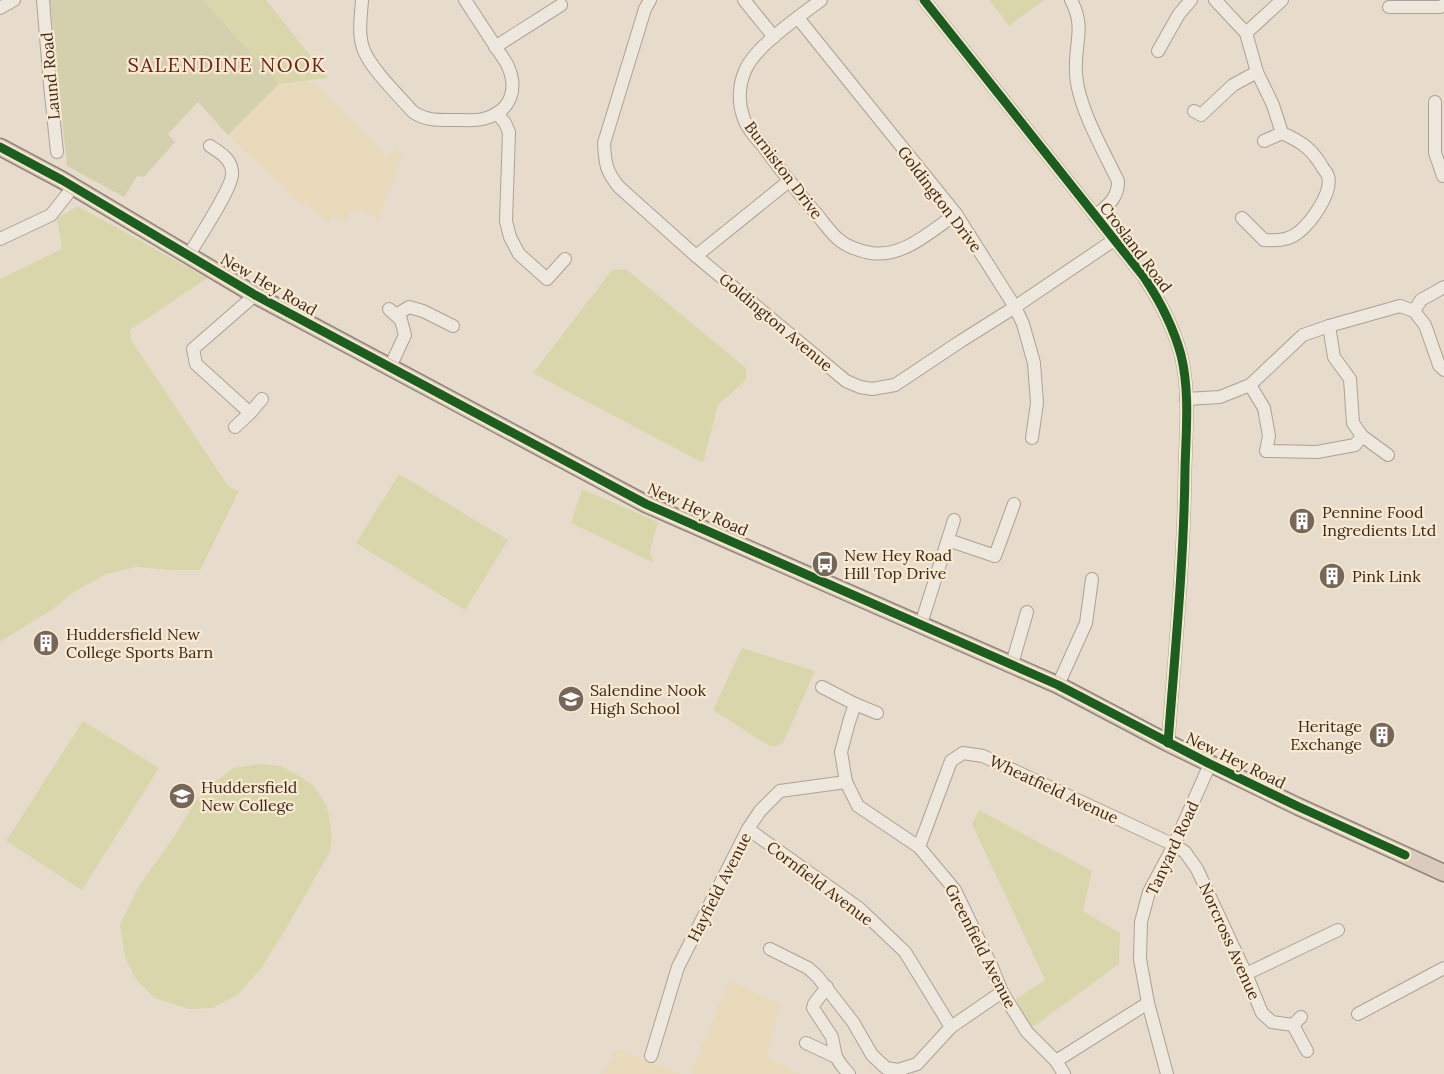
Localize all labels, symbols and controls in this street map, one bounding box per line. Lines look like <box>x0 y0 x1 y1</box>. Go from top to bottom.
street label: Laund Road <box>36 31 64 121</box>
district label: SALENDINE NOOK <box>128 52 326 77</box>
street label: Burniston Drive <box>741 117 828 223</box>
street label: Goldington Drive <box>893 142 987 256</box>
street label: Crosland Road <box>1096 198 1177 296</box>
street label: New Hey Road <box>217 248 321 320</box>
street label: Goldington Avenue <box>715 269 837 376</box>
street label: New Hey Road <box>645 478 752 540</box>
place label: Pennine Food Ingredients Ltd <box>1322 502 1437 540</box>
building icon: Pennine Food Ingredients Ltd <box>1287 506 1317 536</box>
place label: New Hey Road Hill Top Drive <box>844 545 953 583</box>
bus stop icon: New Hey Road Hill Top Drive <box>810 549 840 579</box>
building icon: Pink Link <box>1317 561 1347 591</box>
place label: Pink Link <box>1352 566 1421 586</box>
place label: Huddersfield New College Sports Barn <box>66 624 213 662</box>
building icon: Huddersfield New College Sports Barn <box>31 628 61 658</box>
place label: Salendine Nook High School <box>590 680 706 718</box>
school or university icon: Salendine Nook High School <box>556 684 586 714</box>
place label: Heritage Exchange <box>1290 716 1362 754</box>
building icon: Heritage Exchange <box>1367 720 1397 750</box>
street label: New Hey Road <box>1183 727 1289 793</box>
street label: Wheatfield Avenue <box>986 750 1122 828</box>
place label: Huddersfield New College <box>201 777 298 815</box>
school or university icon: Huddersfield New College <box>167 781 197 811</box>
street label: Tanyard Road <box>1141 797 1203 899</box>
street label: Hayfield Avenue <box>683 829 755 945</box>
street label: Cornfield Avenue <box>763 836 877 930</box>
street label: Norcross Avenue <box>1195 879 1265 1003</box>
street label: Greenfield Avenue <box>941 880 1021 1012</box>

